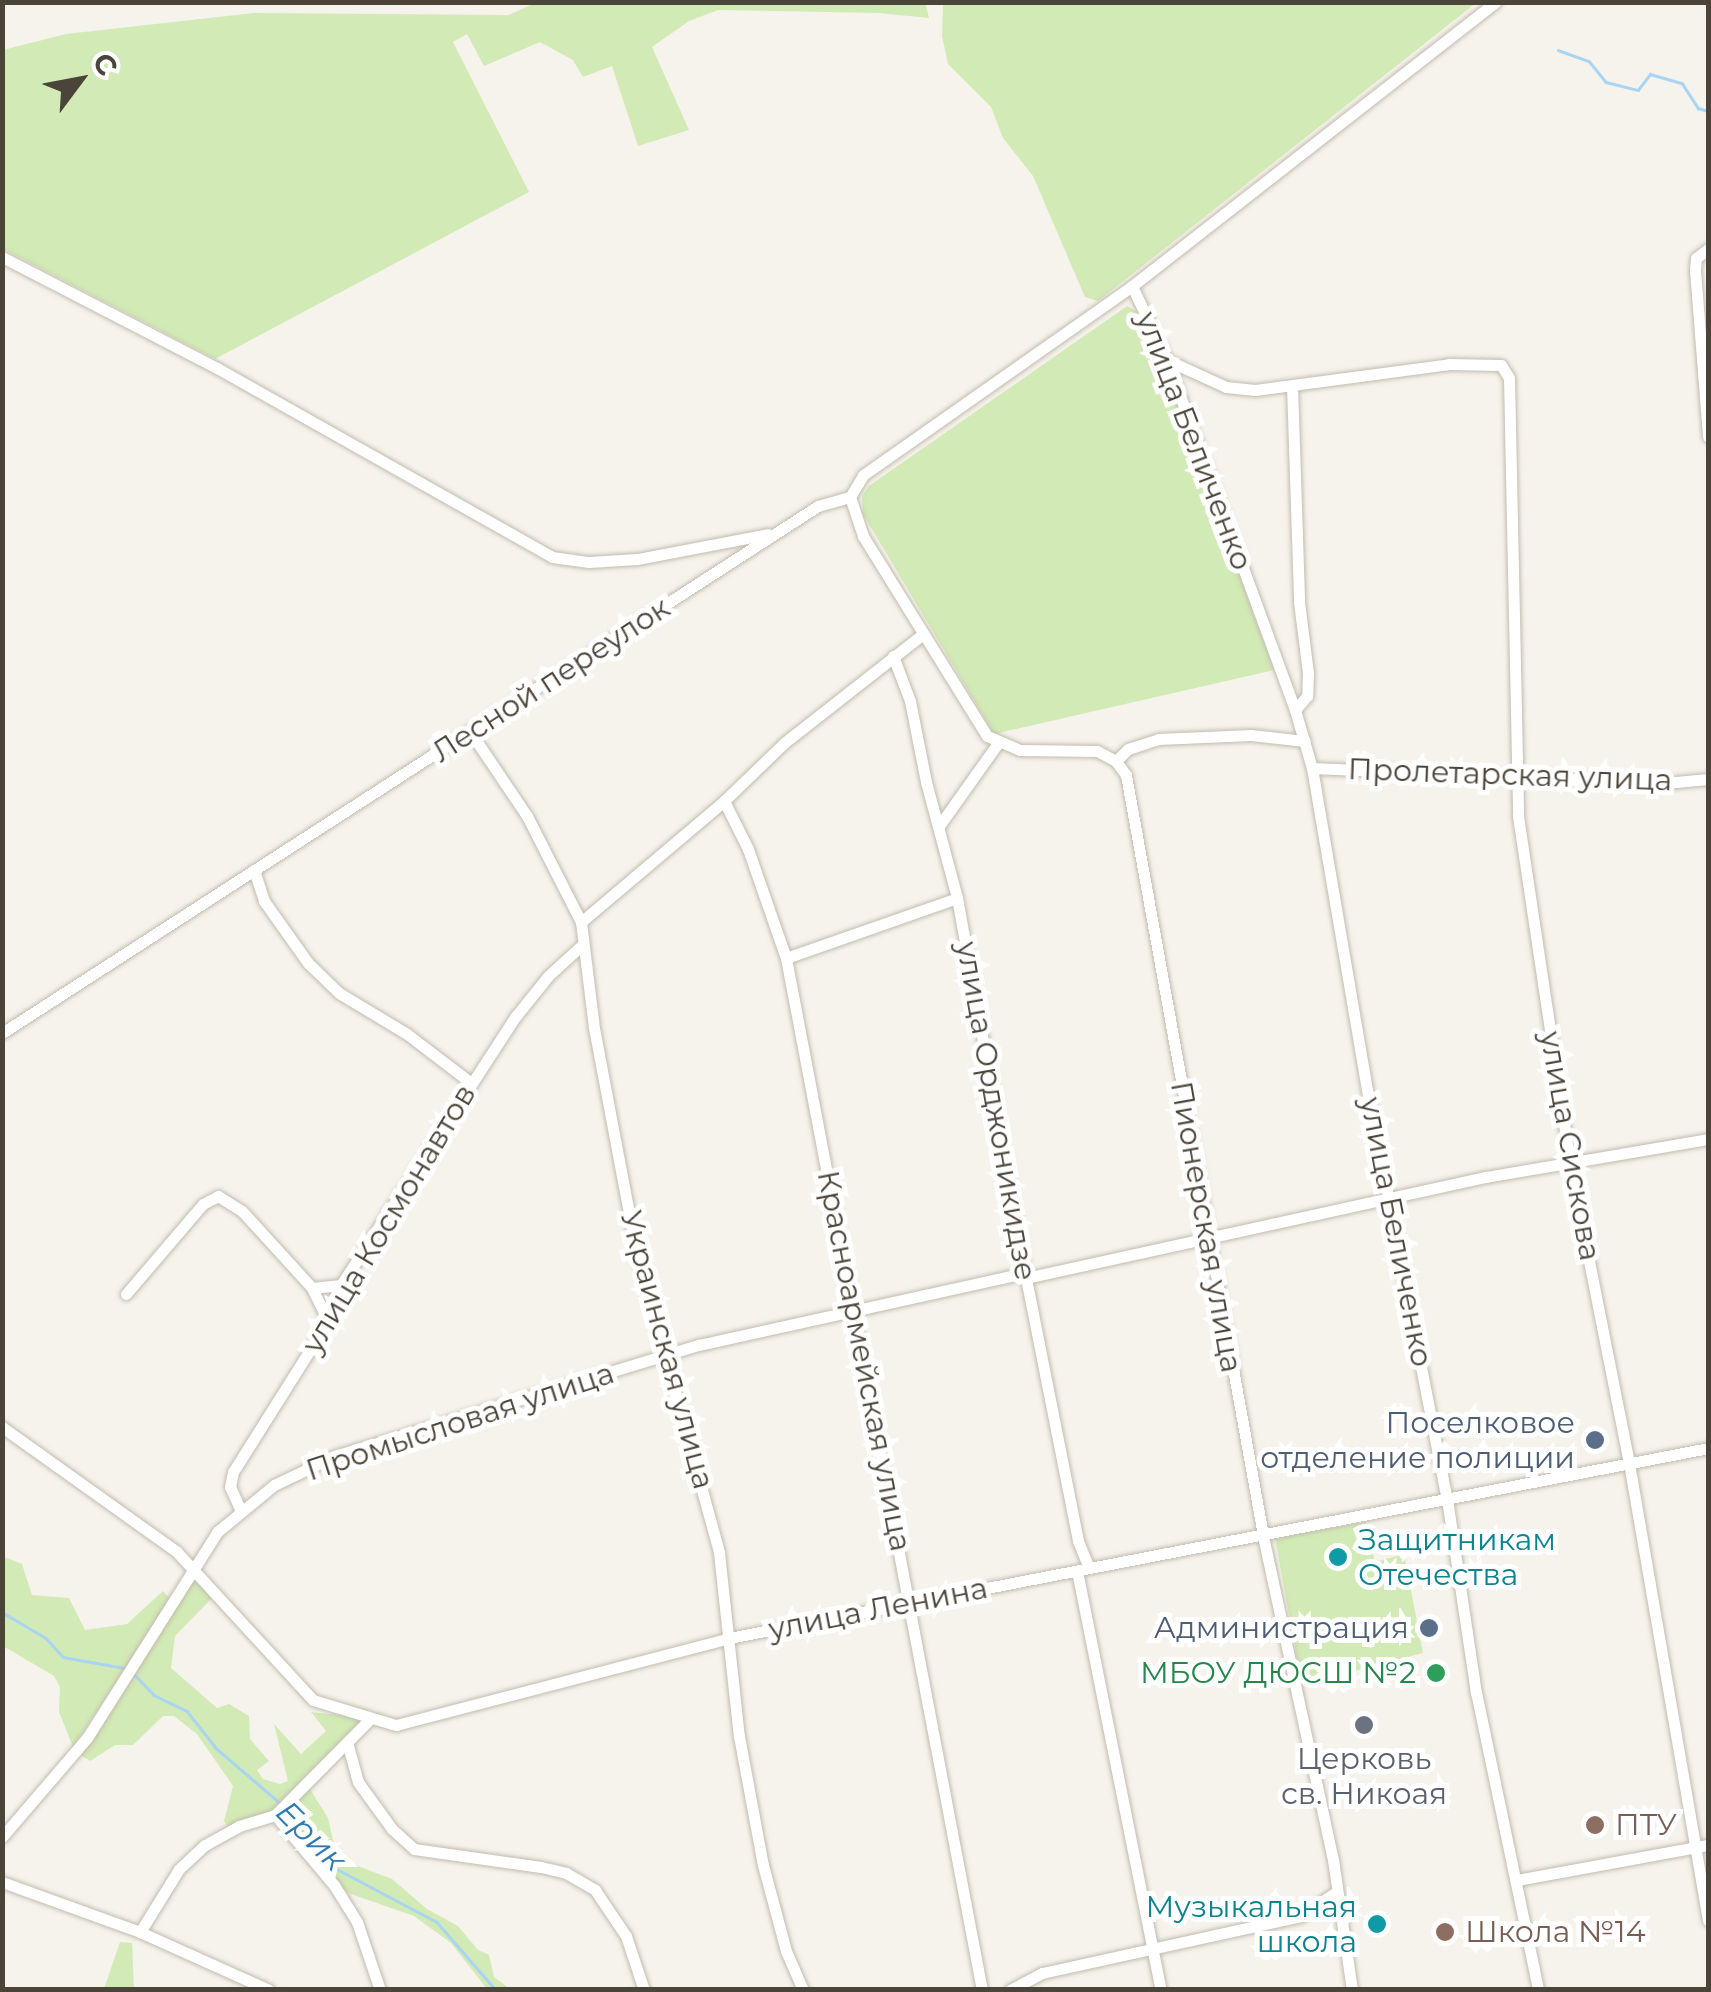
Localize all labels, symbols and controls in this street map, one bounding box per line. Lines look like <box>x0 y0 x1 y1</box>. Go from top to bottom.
north arrow <box>30 30 130 130</box>
text: С <box>86 46 125 82</box>
street label: улица Беличенко <box>1128 307 1260 575</box>
street label: Лесной переулок <box>425 590 677 770</box>
street label: Пролетарская улица <box>1347 751 1673 799</box>
street label: улица Орджоникидзе <box>948 939 1044 1283</box>
street label: улица Сискова <box>1532 1029 1608 1263</box>
street label: улица Космонавтов <box>294 1078 484 1360</box>
street label: Пионерская улица <box>1163 1079 1249 1375</box>
street label: улица Беличенко <box>1352 1094 1440 1370</box>
street label: Красноармейская улица <box>809 1168 919 1554</box>
street label: Украинская улица <box>612 1207 722 1493</box>
street label: Промысловая улица <box>302 1355 618 1489</box>
place label: Поселковое отделение полиции <box>1260 1405 1575 1476</box>
marker: Поселковое отделение полиции <box>1584 1429 1606 1451</box>
place label: Защитникам Отечества <box>1358 1522 1556 1592</box>
marker: Защитникам Отечества <box>1327 1546 1349 1568</box>
street label: улица Ленина <box>765 1570 991 1648</box>
place label: Администрация <box>1154 1610 1409 1646</box>
marker: Администрация <box>1418 1617 1440 1639</box>
place label: МБОУ ДЮСШ №2 <box>1140 1655 1416 1691</box>
marker: МБОУ ДЮСШ №2 <box>1425 1662 1447 1684</box>
marker: Церковь св. Никоая <box>1353 1714 1375 1736</box>
place label: Церковь св. Никоая <box>1281 1741 1447 1812</box>
water label: Ерик <box>268 1793 354 1879</box>
place label: ПТУ <box>1615 1807 1677 1843</box>
marker: ПТУ <box>1584 1814 1606 1836</box>
place label: Музыкальная школа <box>1145 1889 1357 1960</box>
marker: Музыкальная школа <box>1366 1913 1388 1935</box>
place label: Школа №14 <box>1465 1914 1646 1950</box>
marker: Школа №14 <box>1434 1921 1456 1943</box>

